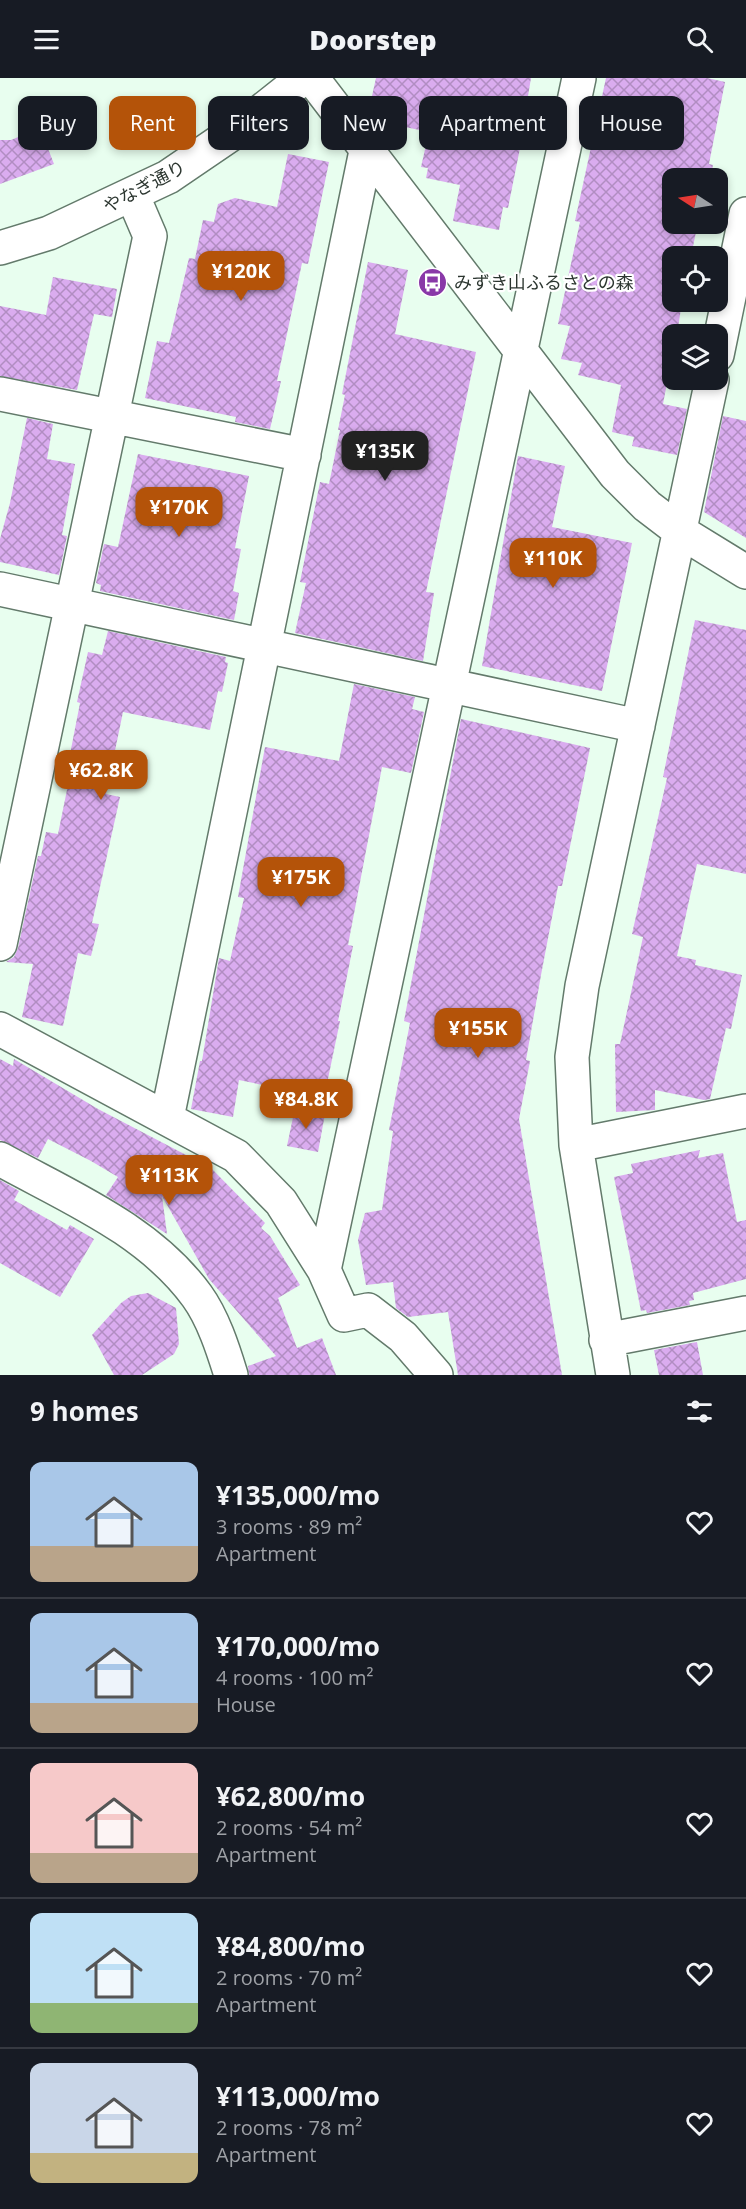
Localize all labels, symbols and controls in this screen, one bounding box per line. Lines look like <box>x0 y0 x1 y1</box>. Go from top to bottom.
text: Doorstep <box>309 21 437 58</box>
icon: menu <box>30 23 63 56</box>
icon: search <box>683 23 716 56</box>
chip: Buy <box>18 96 97 150</box>
chip: Rent <box>109 96 196 150</box>
chip: Filters <box>208 96 309 150</box>
chip: New <box>321 96 407 150</box>
chip: Apartment <box>419 96 567 150</box>
chip: House <box>579 96 684 150</box>
street label: やなぎ通り <box>99 154 189 218</box>
north arrow <box>662 168 728 234</box>
map controls <box>662 168 728 390</box>
button: locate <box>662 246 728 312</box>
pin: ¥120K <box>199 251 283 302</box>
text: ¥120K <box>211 257 271 284</box>
bus stop icon: みずき山ふるさとの森 <box>417 266 449 298</box>
place label: みずき山ふるさとの森 <box>454 270 634 294</box>
button: layers <box>662 324 728 390</box>
pin: ¥135K <box>343 431 427 482</box>
text: ¥135K <box>355 437 415 464</box>
pin: ¥170K <box>137 487 221 538</box>
text: ¥170K <box>149 493 209 520</box>
pin: ¥110K <box>511 538 595 589</box>
text: ¥110K <box>523 544 583 571</box>
pin: ¥62.8K <box>52 750 150 801</box>
text: ¥62.8K <box>69 756 133 783</box>
pin: ¥175K <box>259 857 343 908</box>
text: ¥175K <box>271 863 331 890</box>
pin: ¥155K <box>436 1008 520 1059</box>
text: ¥155K <box>448 1014 508 1041</box>
pin: ¥84.8K <box>257 1079 355 1130</box>
text: ¥84.8K <box>274 1085 338 1112</box>
pin: ¥113K <box>127 1155 211 1206</box>
text: ¥113K <box>139 1161 199 1188</box>
text: 9 homes <box>30 1393 139 1429</box>
icon: filters <box>683 1395 716 1428</box>
text: ¥135,000/mo <box>216 1477 380 1513</box>
icon: home <box>78 1486 150 1558</box>
icon: heart <box>683 1506 716 1539</box>
text: 3 rooms · 89 m² <box>216 1513 362 1540</box>
text: Apartment <box>216 1540 316 1567</box>
text: ¥170,000/mo <box>216 1628 380 1664</box>
icon: home <box>78 1637 150 1709</box>
icon: heart <box>683 1657 716 1690</box>
text: 4 rooms · 100 m² <box>216 1664 374 1691</box>
text: House <box>216 1691 276 1718</box>
text: ¥62,800/mo <box>216 1778 365 1814</box>
icon: home <box>78 1787 150 1859</box>
icon: heart <box>683 1807 716 1840</box>
text: 2 rooms · 54 m² <box>216 1814 362 1841</box>
text: Apartment <box>216 1841 316 1868</box>
text: ¥84,800/mo <box>216 1928 365 1964</box>
icon: home <box>78 1937 150 2009</box>
icon: heart <box>683 1957 716 1990</box>
text: 2 rooms · 70 m² <box>216 1964 362 1991</box>
text: Apartment <box>216 1991 316 2018</box>
text: ¥113,000/mo <box>216 2078 380 2114</box>
icon: home <box>78 2087 150 2159</box>
icon: heart <box>683 2107 716 2140</box>
text: 2 rooms · 78 m² <box>216 2114 362 2141</box>
text: Apartment <box>216 2141 316 2168</box>

